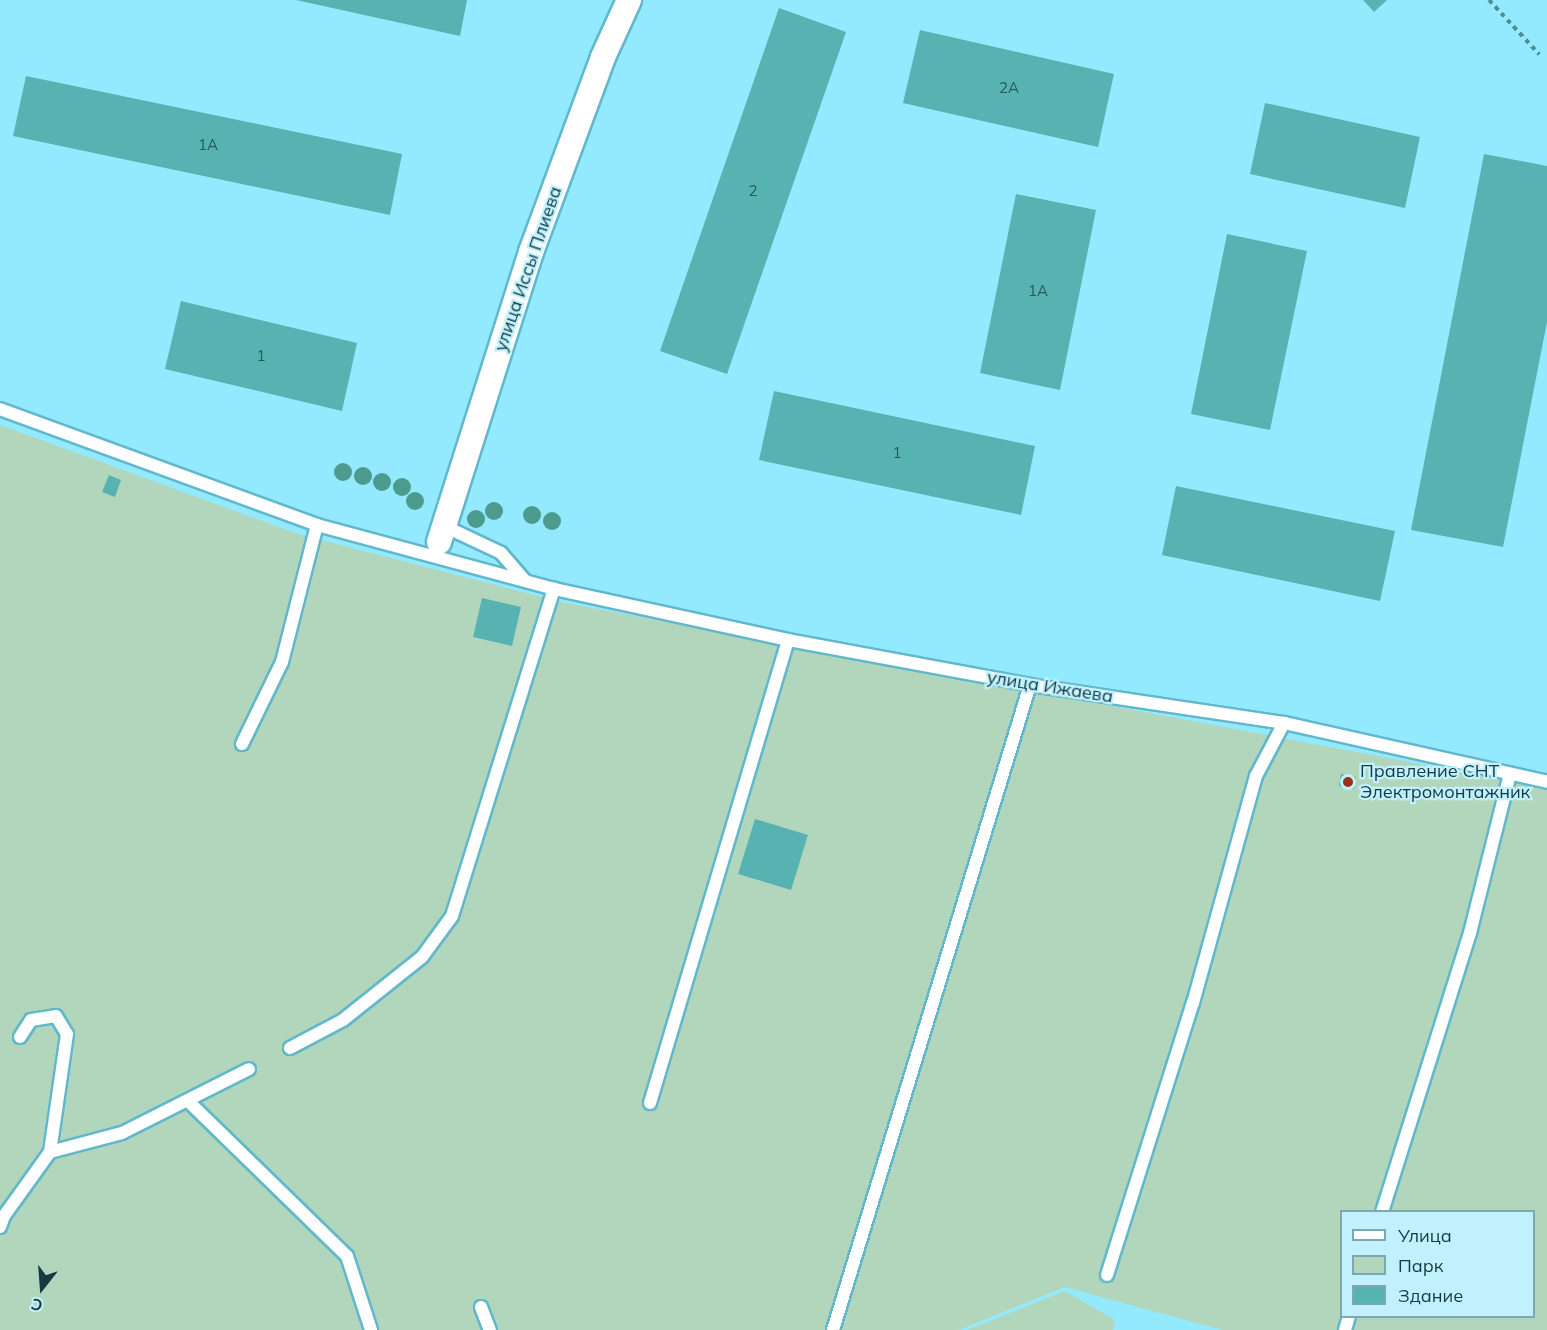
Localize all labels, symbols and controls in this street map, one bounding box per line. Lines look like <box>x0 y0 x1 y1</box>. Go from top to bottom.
house number: 2А <box>999 79 1019 97</box>
house number: 1А <box>198 136 218 154</box>
house number: 2 <box>749 182 757 200</box>
street label: улица Иссы Плиева <box>490 184 566 354</box>
house number: 1А <box>1028 282 1048 300</box>
house number: 1 <box>257 347 265 365</box>
house number: 1 <box>893 444 901 462</box>
street label: улица Ижаева <box>986 666 1114 708</box>
place label: Правление СНТ Электромонтажник <box>1360 761 1530 804</box>
marker: Правление СНТ Электромонтажник <box>1341 775 1355 789</box>
legend <box>1340 1210 1535 1318</box>
text: Улица <box>1398 1224 1452 1247</box>
text: Парк <box>1398 1254 1443 1277</box>
north arrow <box>12 1258 72 1318</box>
text: Здание <box>1398 1284 1463 1307</box>
text: С <box>29 1294 45 1316</box>

